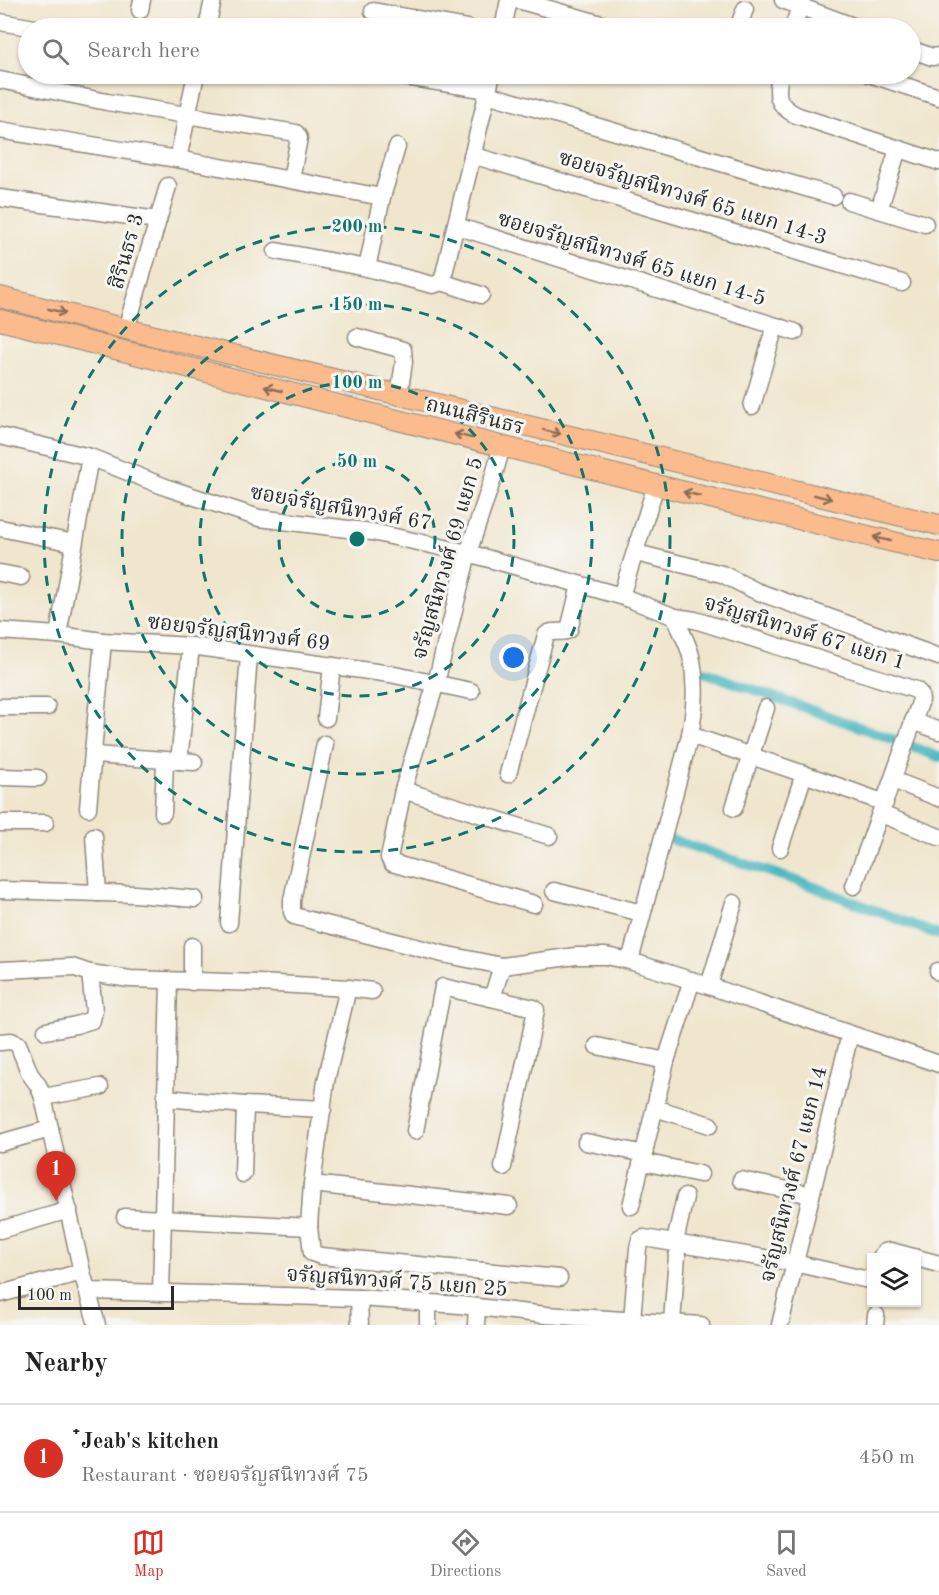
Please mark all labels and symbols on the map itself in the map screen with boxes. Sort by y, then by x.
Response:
street label: ซอยจรัญสนิทวงศ์ 65 แยก 14-3 [556,144,830,249]
street label: ซอยจรัญสนิทวงศ์ 65 แยก 14-5 [495,205,769,310]
street label: สิรินธร 3 [105,211,148,292]
text: 200 m [332,218,382,236]
text: 150 m [332,296,382,314]
one-way arrow [47,306,66,318]
text: 100 m [332,374,382,392]
one-way arrow [264,382,283,394]
street label: ถนนสิรินธร [423,392,526,439]
one-way arrow [542,427,561,439]
one-way arrow [453,430,472,442]
text: 50 m [337,453,377,471]
street label: จรัญสนิทวงศ์ 69 แยก 5 [406,454,487,662]
street label: ซอยจรัญสนิทวงศ์ 67 [248,478,434,535]
one-way arrow [683,487,702,499]
one-way arrow [814,492,833,504]
centre of rings [347,529,367,549]
one-way arrow [873,533,892,545]
street label: จรัญสนิทวงศ์ 67 แยก 1 [701,589,909,674]
street label: ซอยจรัญสนิทวงศ์ 69 [146,608,332,655]
your location [499,643,528,672]
street label: จรัญสนิทวงศ์ 67 แยก 14 [754,1063,831,1284]
pin: 1 [36,1152,76,1201]
street label: จรัญสนิทวงศ์ 75 แยก 25 [286,1260,508,1301]
scale bar [18,1283,174,1310]

